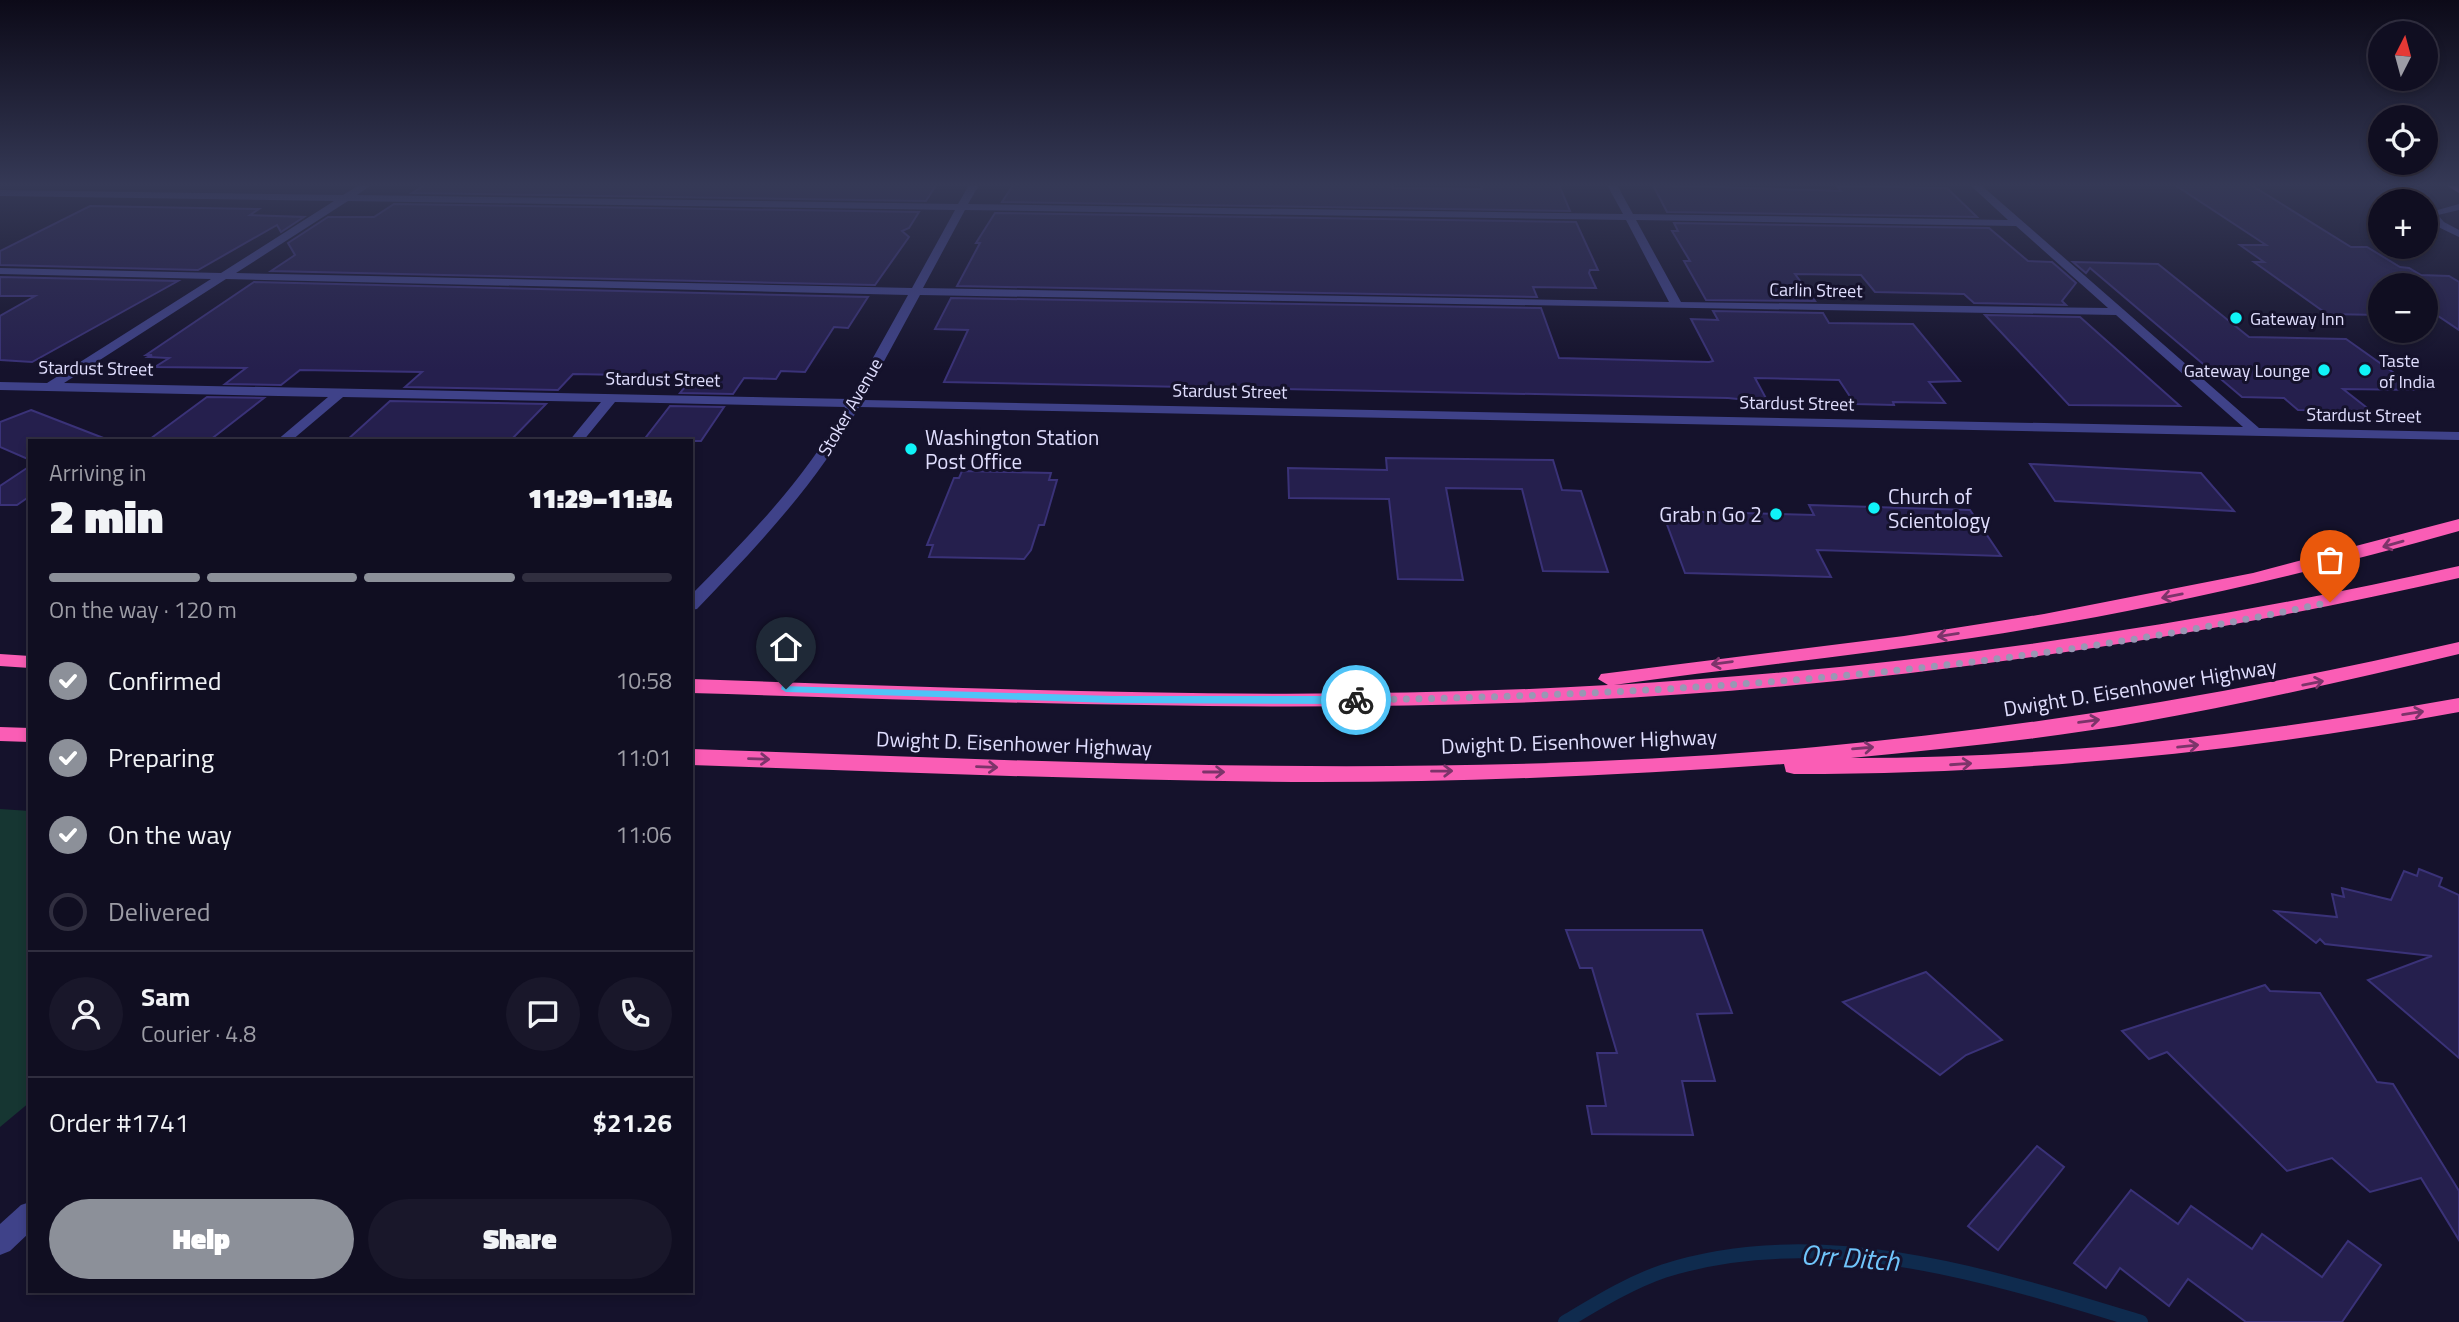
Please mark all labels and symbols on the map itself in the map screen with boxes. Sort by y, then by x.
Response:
north arrow [2368,21,2438,91]
street label: Carlin Street [1769,276,1863,304]
place label: Gateway Inn [2250,305,2344,332]
marker: Gateway Inn [2228,310,2244,326]
place label: Taste of India [2379,347,2435,395]
street label: Stardust Street [38,353,154,383]
street label: Stoker Avenue [811,353,889,461]
place label: Gateway Lounge [2184,357,2310,384]
marker: Gateway Lounge [2316,362,2332,378]
marker: Taste of India [2357,362,2373,378]
street label: Stardust Street [605,364,721,394]
street label: Stardust Street [1172,376,1288,406]
street label: Stardust Street [1739,388,1855,418]
street label: Stardust Street [2306,400,2422,430]
place label: Washington Station Post Office [925,421,1099,477]
marker: Washington Station Post Office [903,441,919,457]
place label: Church of Scientology [1888,480,1990,536]
place label: Grab n Go 2 [1659,498,1762,530]
marker: Church of Scientology [1866,500,1882,516]
marker: Grab n Go 2 [1768,506,1784,522]
pin [2300,530,2360,602]
one-way arrow [2383,538,2405,551]
one-way arrow [2161,590,2184,603]
pin [756,617,816,689]
one-way arrow [1937,629,1960,642]
street label: Dwight D. Eisenhower Highway [2001,650,2279,724]
one-way arrow [1711,657,1734,670]
courier [1321,665,1391,735]
one-way arrow [2301,675,2324,689]
one-way arrow [2401,706,2424,719]
one-way arrow [2077,715,2100,728]
street label: Dwight D. Eisenhower Highway [1440,720,1718,762]
street label: Dwight D. Eisenhower Highway [875,722,1153,764]
one-way arrow [2176,739,2199,752]
one-way arrow [1851,741,1874,754]
one-way arrow [748,753,771,766]
one-way arrow [1950,757,1973,770]
one-way arrow [975,760,998,773]
one-way arrow [1430,764,1453,778]
one-way arrow [1203,766,1226,779]
water label: Orr Ditch [1799,1232,1902,1282]

